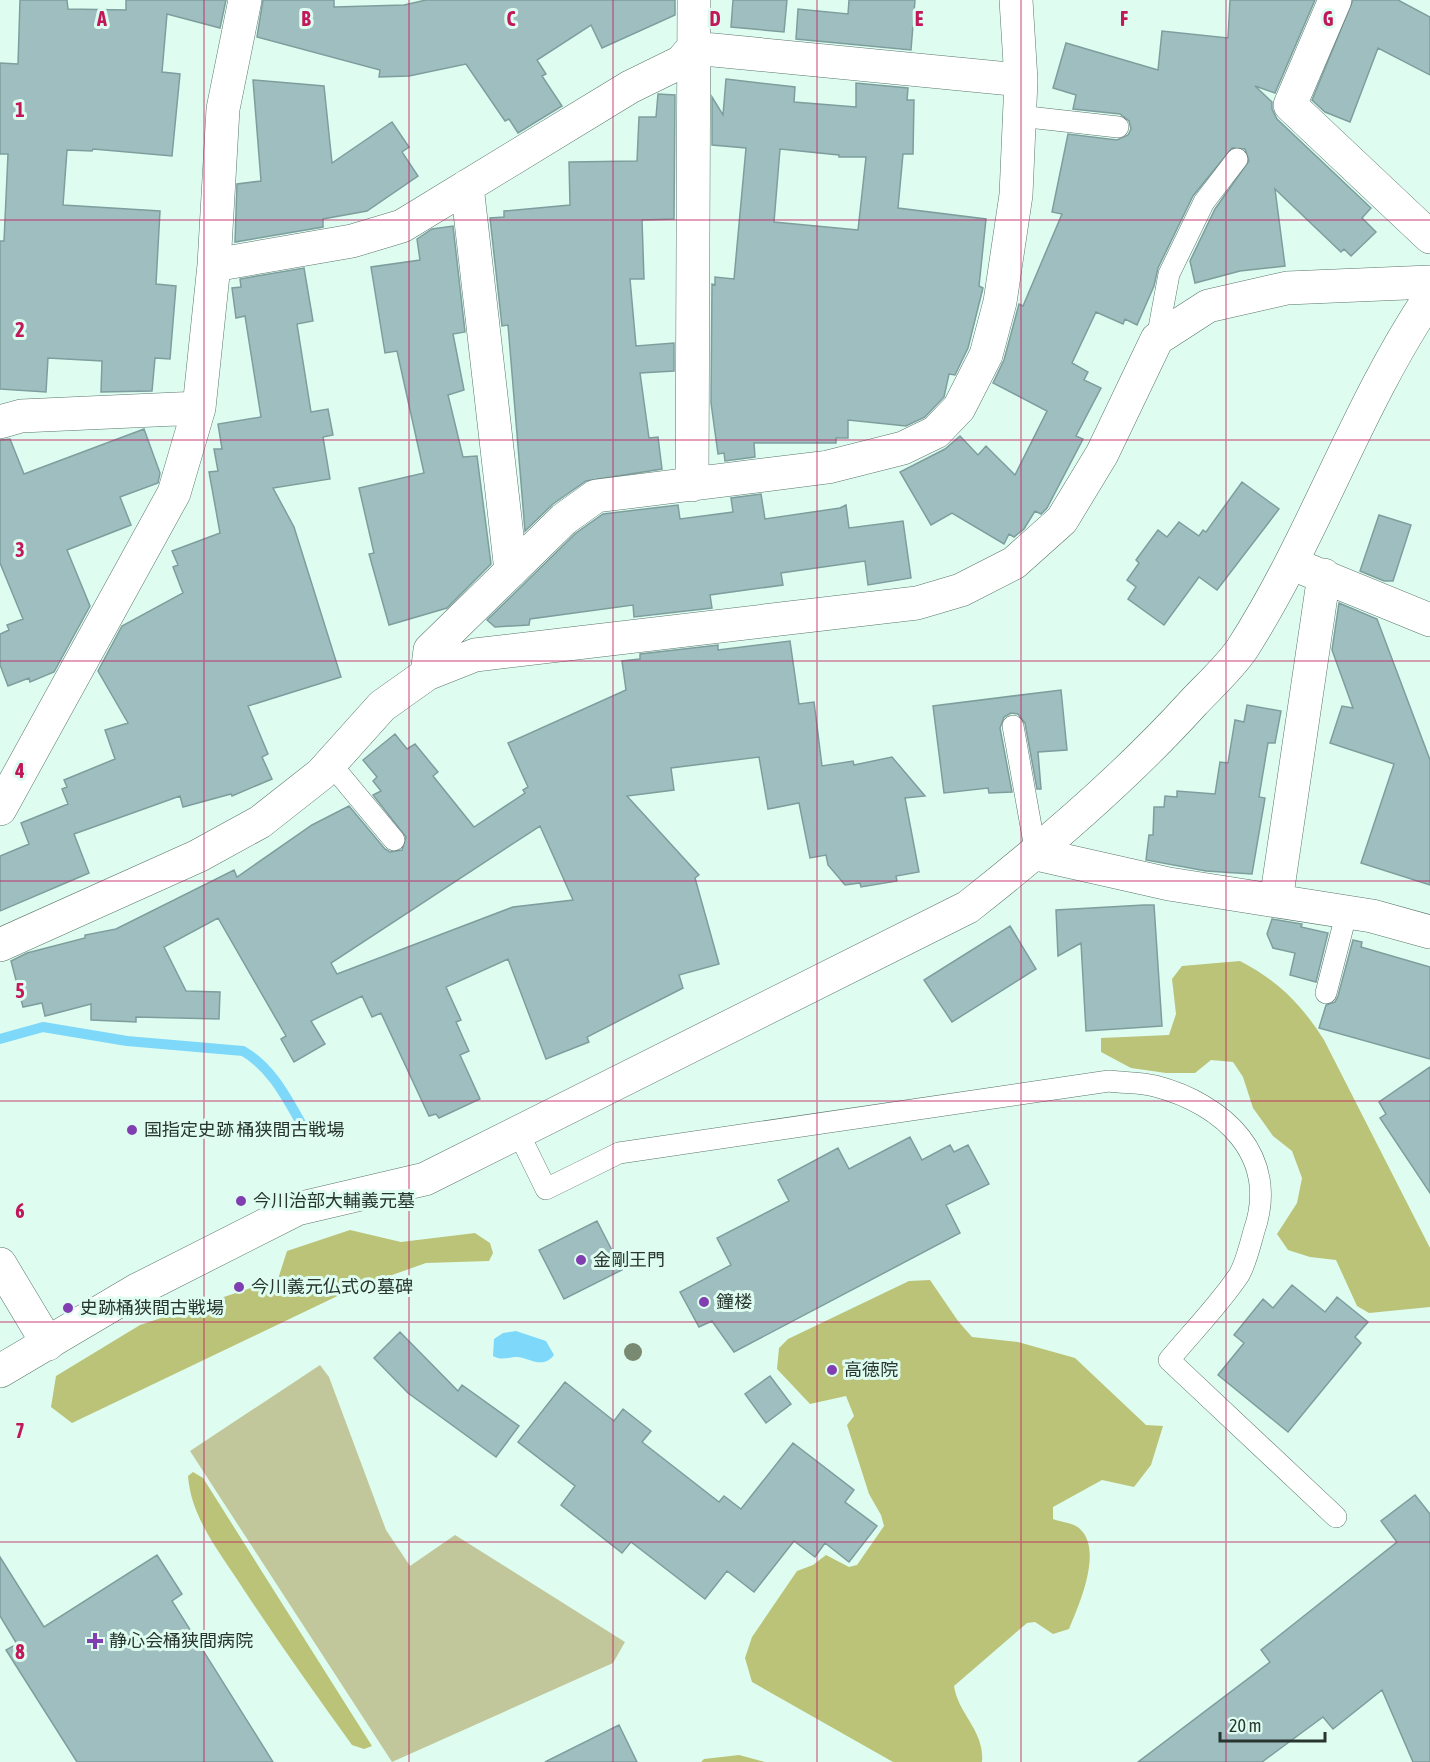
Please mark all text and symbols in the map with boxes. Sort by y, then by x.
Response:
text: A [96,7,107,30]
text: B [301,7,311,30]
text: C [507,7,516,30]
text: D [709,7,721,30]
text: E [915,7,924,30]
text: F [1120,7,1128,30]
text: G [1323,7,1334,30]
text: 1 [15,98,25,121]
text: 2 [15,318,25,341]
text: 3 [15,538,25,561]
text: 4 [14,759,25,782]
text: 5 [15,979,25,1002]
place label: 国指定史跡 桶狭間古戦場 [144,1119,344,1140]
marker: 国指定史跡 桶狭間古戦場 [125,1123,139,1137]
place label: 今川治部大輔義元墓 [253,1190,415,1211]
marker: 今川治部大輔義元墓 [234,1194,248,1208]
text: 6 [15,1199,25,1222]
place label: 金剛王門 [593,1249,665,1270]
marker: 金剛王門 [574,1253,588,1267]
place label: 今川義元仏式の墓碑 [251,1276,413,1297]
marker: 今川義元仏式の墓碑 [232,1280,246,1294]
place label: 鐘楼 [716,1291,752,1312]
marker: 鐘楼 [697,1295,711,1309]
place label: 史跡桶狭間古戦場 [80,1297,224,1318]
marker: 史跡桶狭間古戦場 [61,1301,75,1315]
place label: 高徳院 [844,1359,898,1380]
marker: 高徳院 [825,1363,839,1377]
text: 7 [15,1419,25,1442]
place label: 静心会桶狭間病院 [109,1630,253,1651]
marker: 静心会桶狭間病院 [86,1632,104,1650]
text: 8 [15,1640,25,1663]
scale bar [1220,1705,1325,1743]
text: 20 m [1229,1715,1261,1736]

